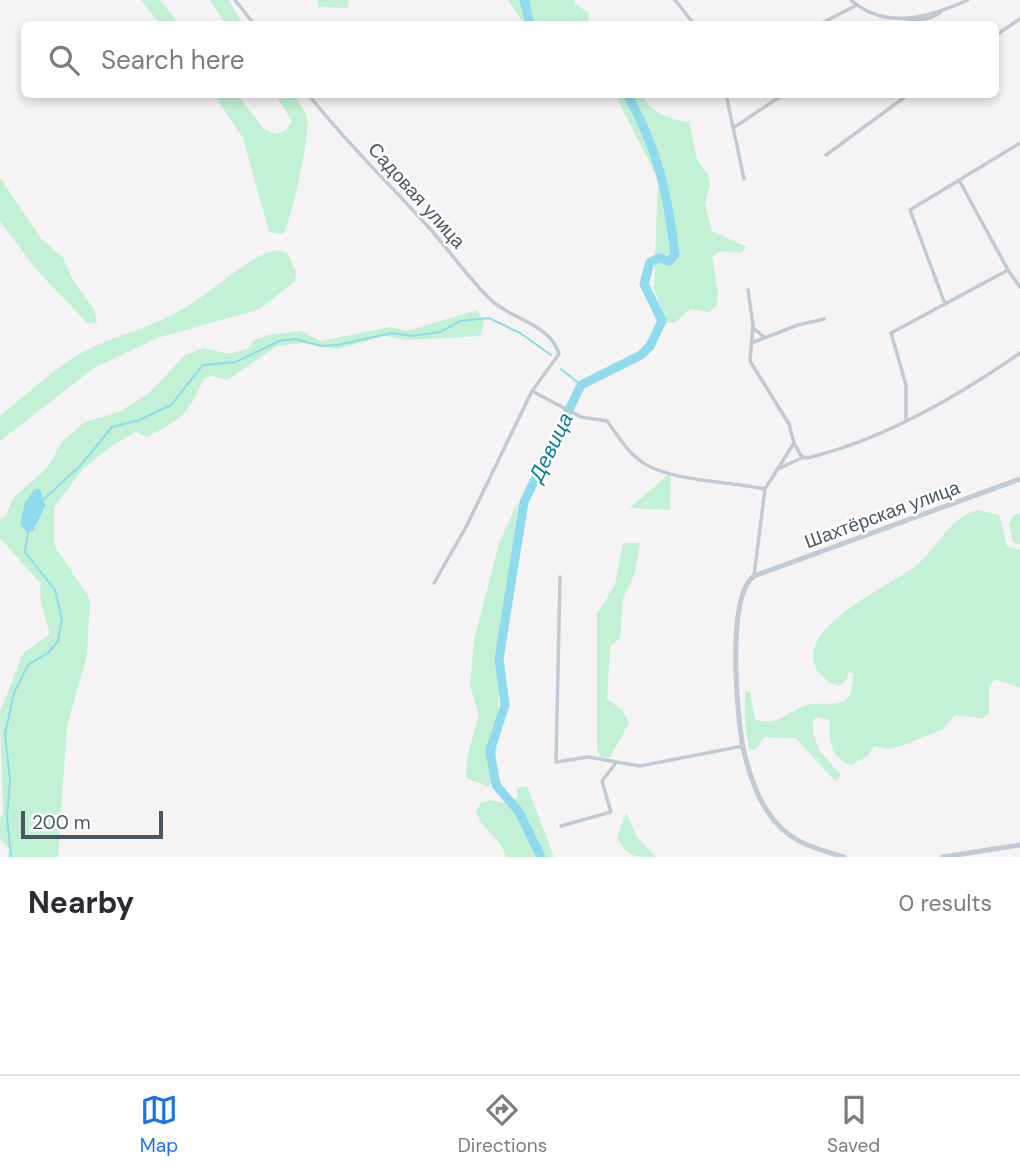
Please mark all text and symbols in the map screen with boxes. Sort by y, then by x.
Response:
search box [21,21,999,98]
icon: search [45,41,83,79]
text: Search here [101,43,244,77]
street label: Садовая улица [362,137,471,254]
water label: Девица [522,408,580,488]
street label: Шахтёрская улица [801,475,964,554]
scale bar [21,808,163,840]
text: 200 m [32,810,91,835]
text: Nearby [28,883,134,922]
text: 0 results [899,888,992,918]
tab: Map [140,1091,178,1158]
tab: Directions [458,1091,547,1158]
tab: Saved [827,1091,880,1158]

